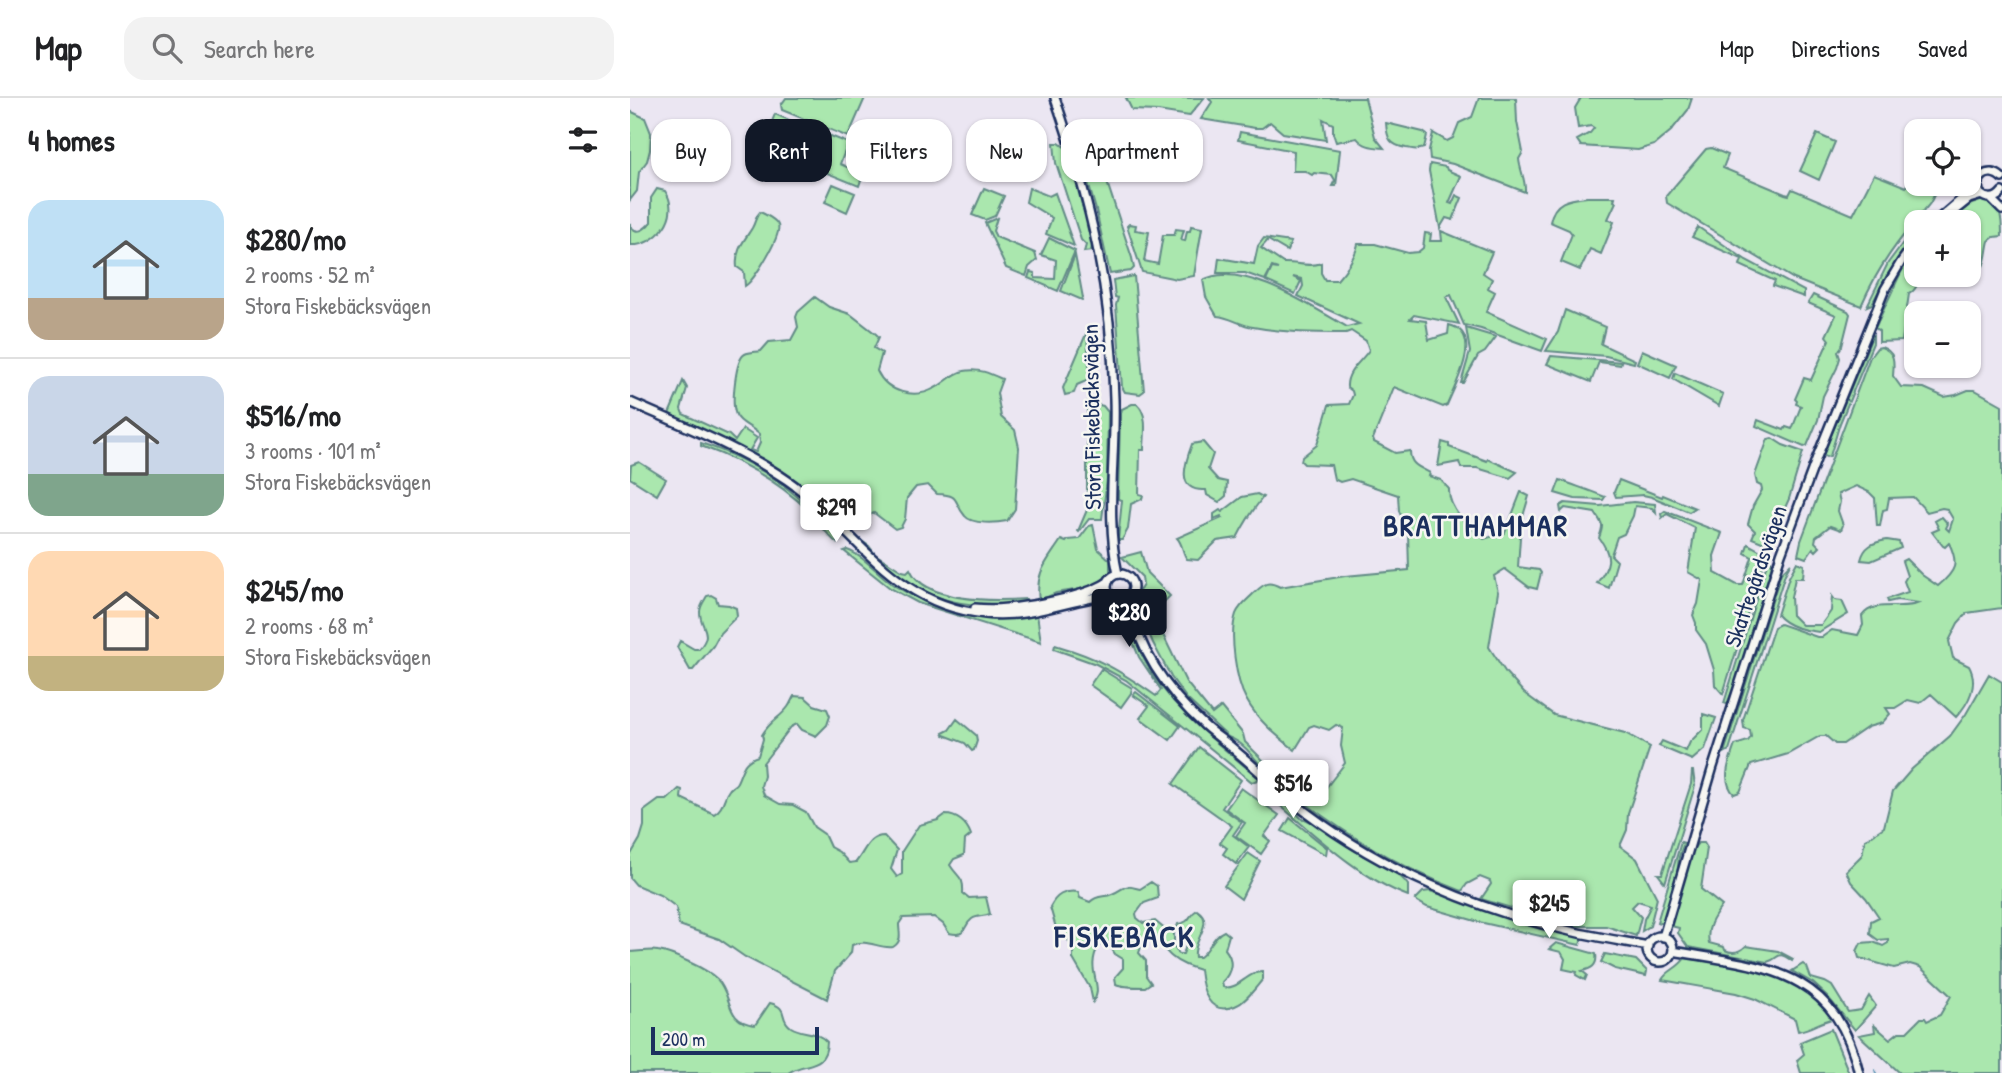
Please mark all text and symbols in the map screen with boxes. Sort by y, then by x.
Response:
search box [124,17,614,80]
text: Map [35,26,82,70]
icon: search [148,29,186,67]
text: Search here [204,31,315,66]
text: Map [1720,32,1754,64]
text: Directions [1792,32,1880,64]
text: Saved [1918,32,1967,64]
chip: Buy [651,119,731,182]
chip: Rent [745,119,832,182]
chip: Filters [846,119,952,182]
chip: New [966,119,1047,182]
chip: Apartment [1061,119,1203,182]
map controls [1904,119,1981,378]
button: locate [1904,119,1981,196]
text: 4 homes [28,120,115,160]
icon: filters [564,121,602,159]
button: + [1904,210,1981,287]
text: $280/mo [245,219,346,259]
icon: home [84,228,168,312]
text: 2 rooms · 52 m² [245,259,375,290]
text: Stora Fiskebäcksvägen [245,290,431,321]
button: − [1904,301,1981,378]
street label: Stora Fiskebäcksvägen [1074,324,1108,510]
text: $516/mo [245,395,341,435]
icon: home [84,404,168,488]
text: 3 rooms · 101 m² [245,435,381,466]
text: Stora Fiskebäcksvägen [245,466,431,497]
pin: $299 [795,484,877,544]
text: $299 [816,491,856,522]
street label: Skattegårdsvägen [1716,501,1794,651]
district label: BRATTHAMMAR [1383,505,1569,545]
text: $245/mo [245,570,343,610]
icon: home [84,579,168,663]
pin: $280 [1088,589,1170,649]
text: $280 [1108,596,1150,627]
text: 2 rooms · 68 m² [245,610,373,641]
text: Stora Fiskebäcksvägen [245,641,431,672]
pin: $516 [1252,760,1334,820]
text: $516 [1274,767,1312,798]
pin: $245 [1508,880,1590,940]
text: $245 [1529,887,1569,918]
district label: FISKEBÄCK [1054,916,1196,956]
scale bar [651,1024,819,1056]
text: 200 m [662,1026,705,1052]

